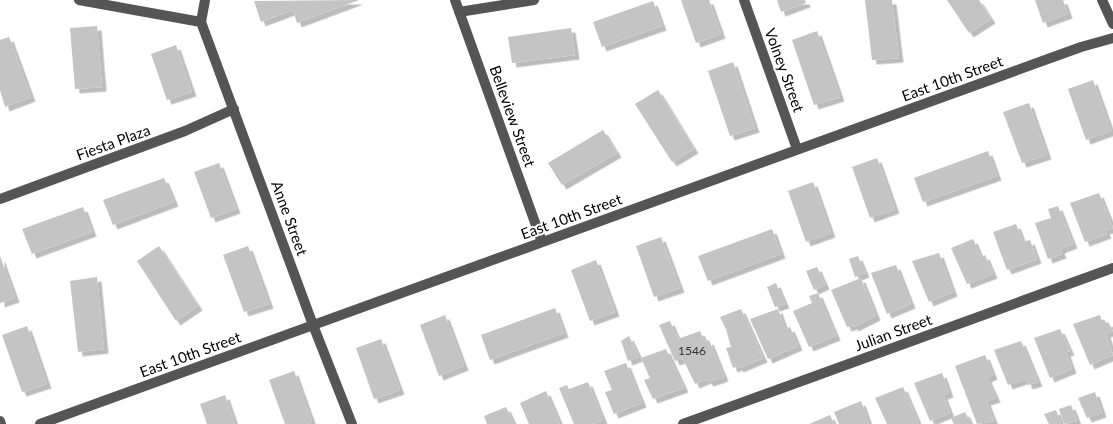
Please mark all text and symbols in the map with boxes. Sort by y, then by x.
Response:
street label: Volney Street [762,26,809,115]
street label: East 10th Street [899,51,1006,105]
street label: Belleview Street [486,63,540,170]
street label: Fiesta Plaza [74,120,152,164]
street label: Anne Street [268,178,312,258]
street label: East 10th Street [518,189,625,243]
street label: Julian Street [852,310,935,354]
street label: East 10th Street [137,327,244,381]
house number: 1546 [678,343,706,358]

